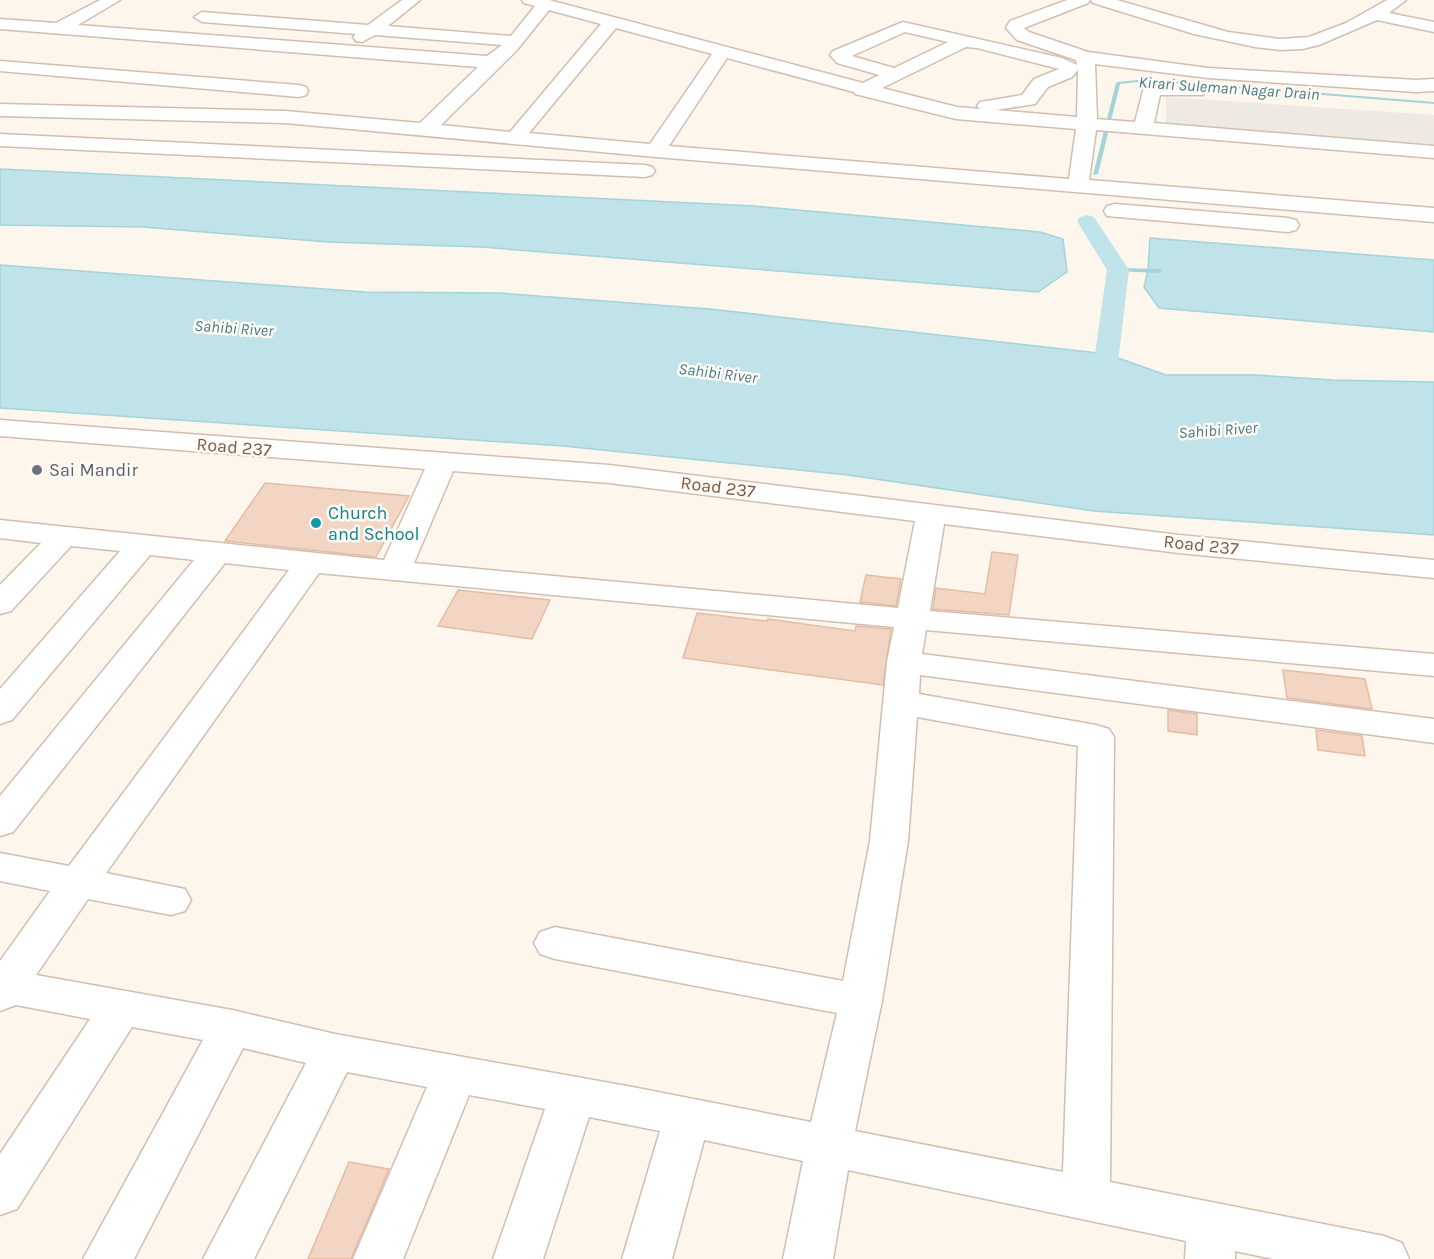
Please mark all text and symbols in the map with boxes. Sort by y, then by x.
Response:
water label: Kirari Suleman Nagar Drain [1138,72,1320,104]
water label: Sahibi River [194,316,275,340]
water label: Sahibi River [678,359,759,387]
water label: Sahibi River [1178,418,1259,442]
street label: Road 237 [196,433,273,461]
place label: Sai Mandir [49,459,138,481]
marker: Sai Mandir [30,463,44,477]
street label: Road 237 [679,471,757,503]
place label: Church and School [328,502,419,545]
marker: Church and School [309,516,323,530]
street label: Road 237 [1162,530,1240,560]

